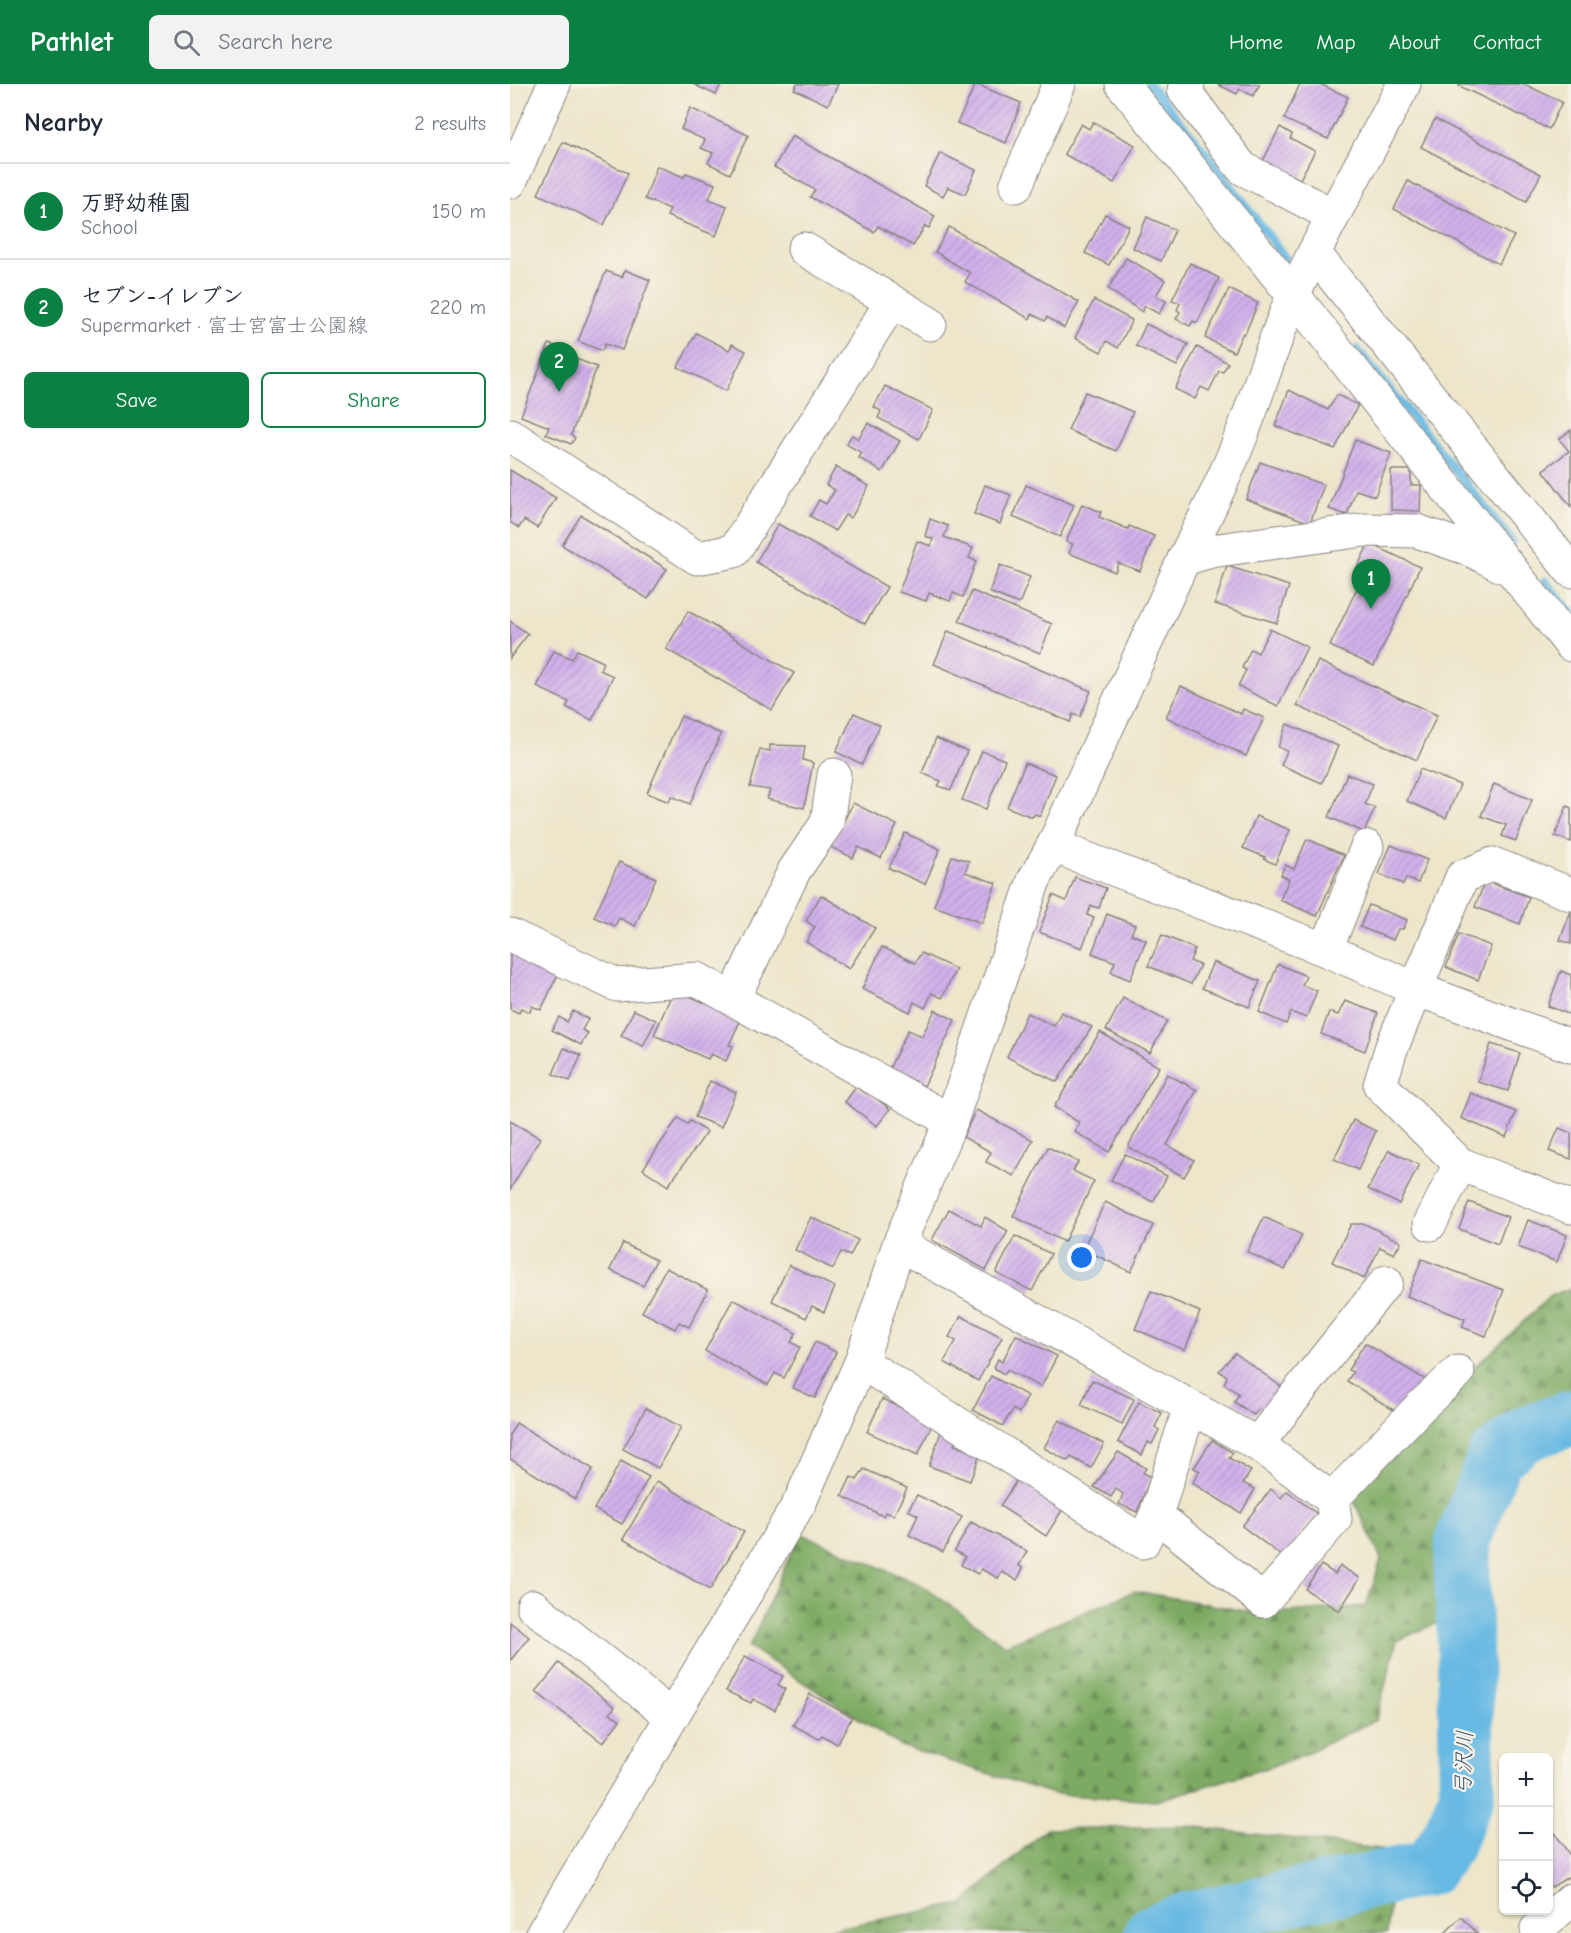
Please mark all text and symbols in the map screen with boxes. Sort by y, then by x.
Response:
search box [149,15,569,69]
text: Pathlet [30,26,113,58]
icon: search [170,26,203,59]
text: Search here [218,29,333,55]
text: Home [1229,30,1283,54]
text: Map [1316,30,1356,54]
text: About [1389,30,1440,54]
text: Contact [1473,30,1541,54]
text: Nearby [24,108,103,138]
text: 2 results [414,112,486,135]
text: 万野幼稚園 [81,190,191,216]
text: 1 [40,200,47,223]
text: 150 m [432,200,486,223]
text: School [81,216,138,239]
text: セブン-イレブン [81,283,244,309]
text: 2 [39,296,48,319]
text: 220 m [430,296,486,319]
text: Supermarket · 富士宮富士公園線 [81,314,368,337]
pin: 2 [539,342,578,392]
button: Save [24,372,249,428]
button: Share [261,372,486,428]
pin: 1 [1352,560,1390,609]
your location [1067,1243,1096,1272]
water label: 弓沢川 [1450,1730,1478,1796]
map controls [1499,1753,1553,1915]
button: + [1499,1753,1553,1807]
button: − [1499,1807,1553,1861]
button: locate [1499,1861,1553,1915]

